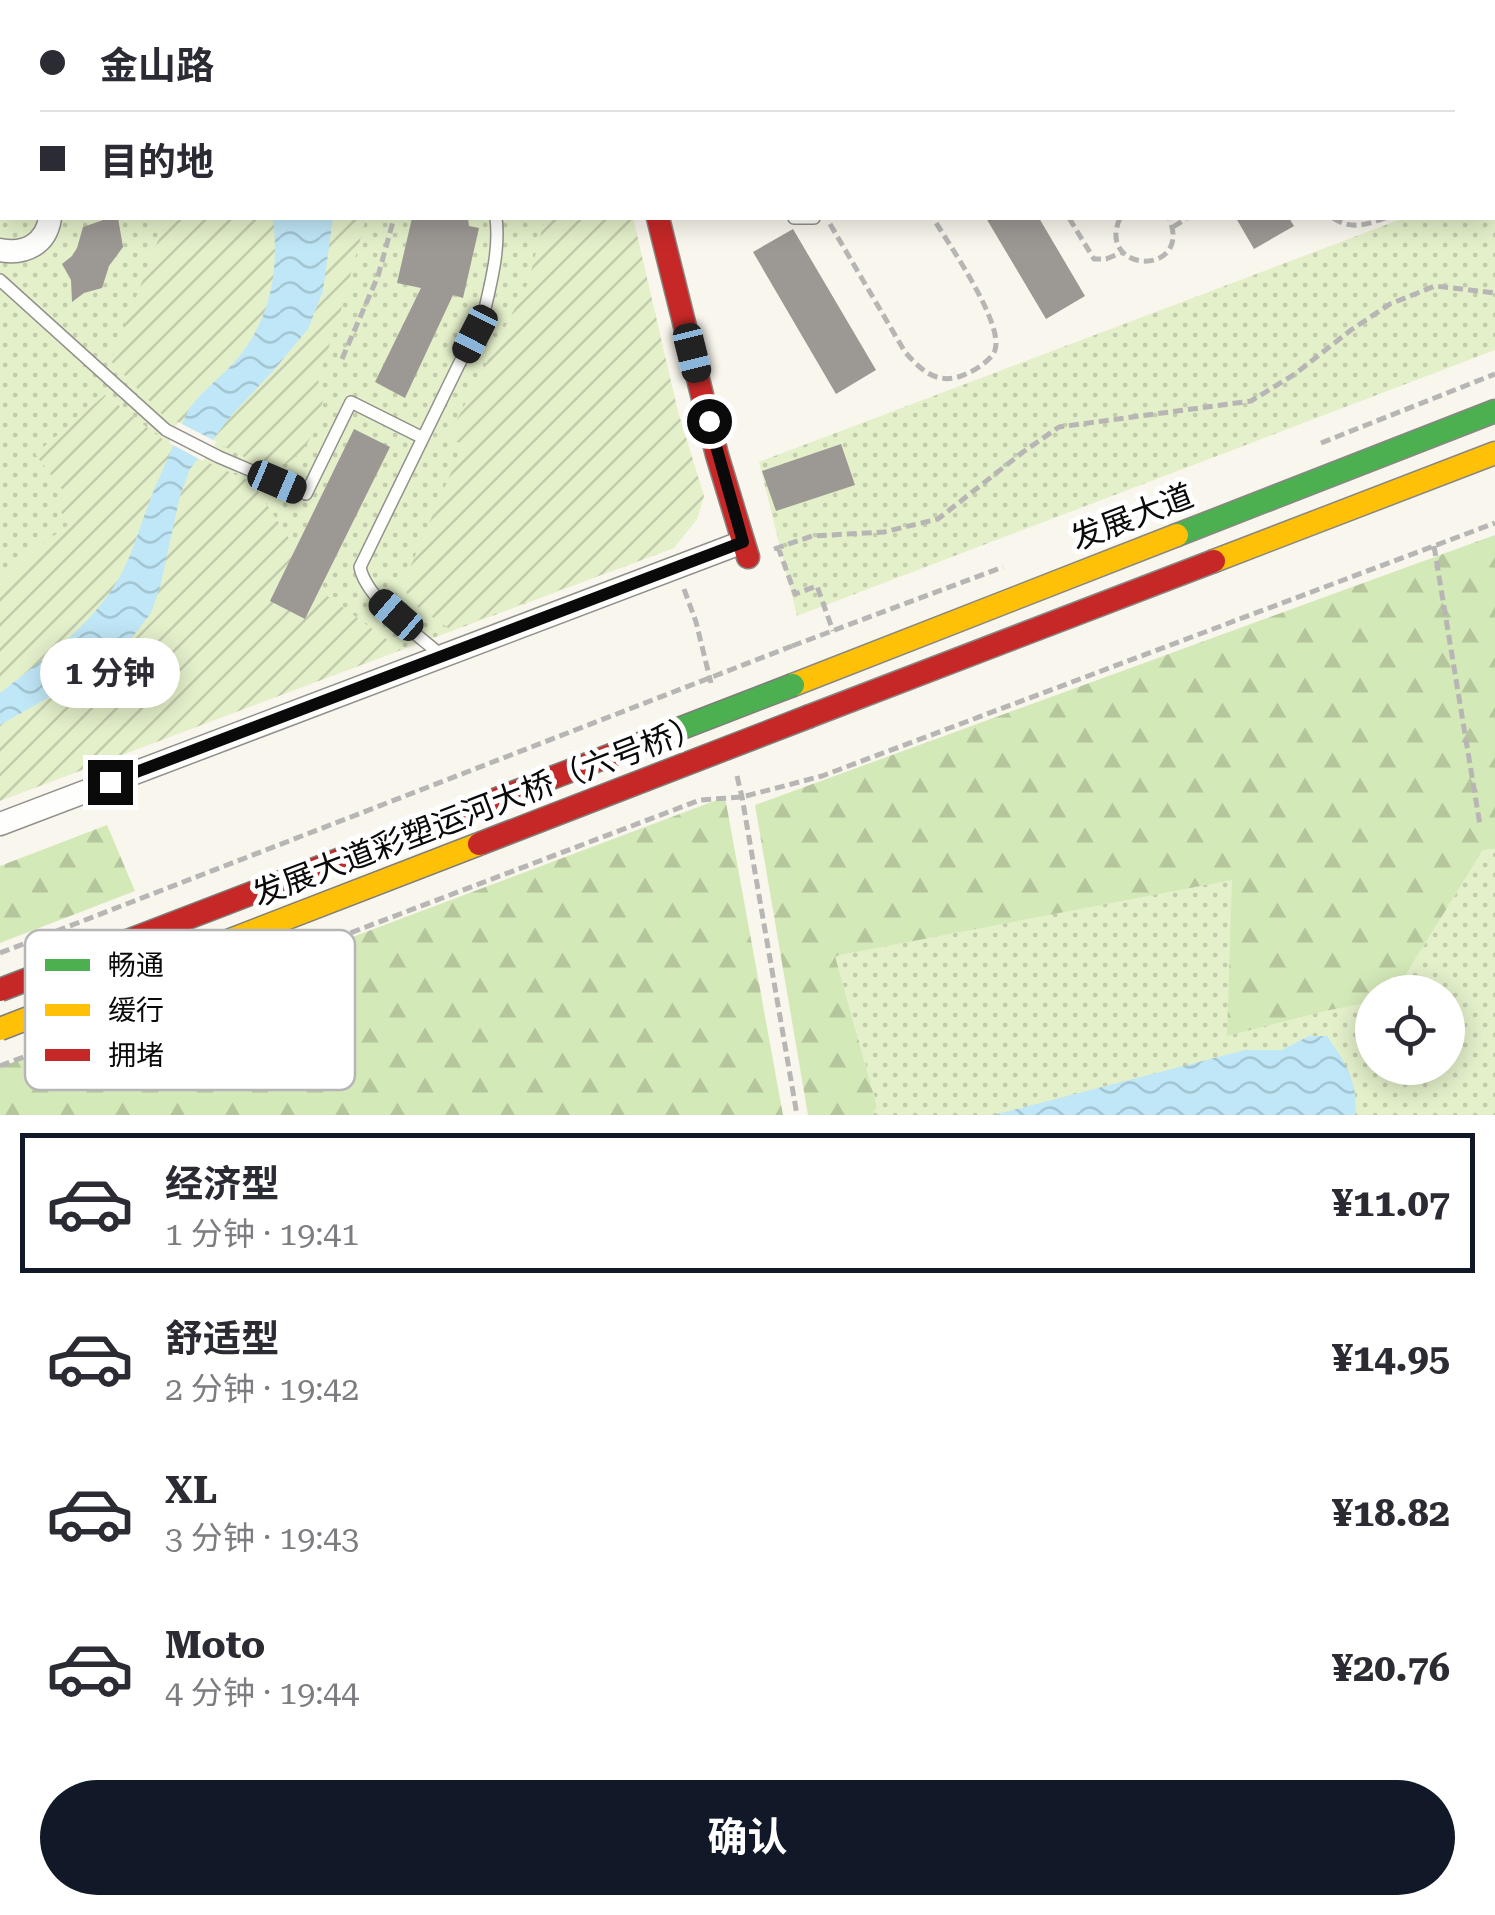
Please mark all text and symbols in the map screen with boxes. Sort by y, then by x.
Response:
text: 金山路 [100,44,214,88]
text: 目的地 [100,140,214,184]
car [448,300,502,368]
car [670,320,714,386]
route start [687,399,732,444]
car [244,456,310,508]
street label: 发展大道 [1065,476,1199,558]
car [364,584,428,646]
callout: 1 分钟 [40,637,180,707]
text: 1 分钟 [65,654,155,692]
street label: 发展大道彩塑运河大桥（六号桥） [247,706,709,914]
route end [88,760,133,805]
legend [25,930,355,1090]
text: 畅通 [108,949,164,982]
map controls [1355,975,1465,1085]
button: locate [1355,975,1465,1085]
text: 缓行 [108,994,164,1027]
text: 拥堵 [108,1039,164,1072]
icon: car [45,1158,135,1248]
text: 经济型 [165,1162,279,1206]
text: ¥11.07 [1332,1181,1450,1225]
text: 1 分钟 · 19:41 [165,1215,359,1253]
icon: car [45,1313,135,1403]
text: 舒适型 [165,1317,279,1361]
text: ¥14.95 [1332,1336,1450,1380]
text: 2 分钟 · 19:42 [165,1370,359,1408]
icon: car [45,1468,135,1558]
text: XL [165,1468,217,1512]
text: ¥18.82 [1332,1491,1450,1535]
text: 3 分钟 · 19:43 [165,1519,359,1557]
icon: car [45,1623,135,1713]
text: Moto [165,1623,265,1667]
text: ¥20.76 [1332,1646,1450,1690]
text: 4 分钟 · 19:44 [165,1674,359,1712]
button: 确认 [40,1780,1455,1895]

